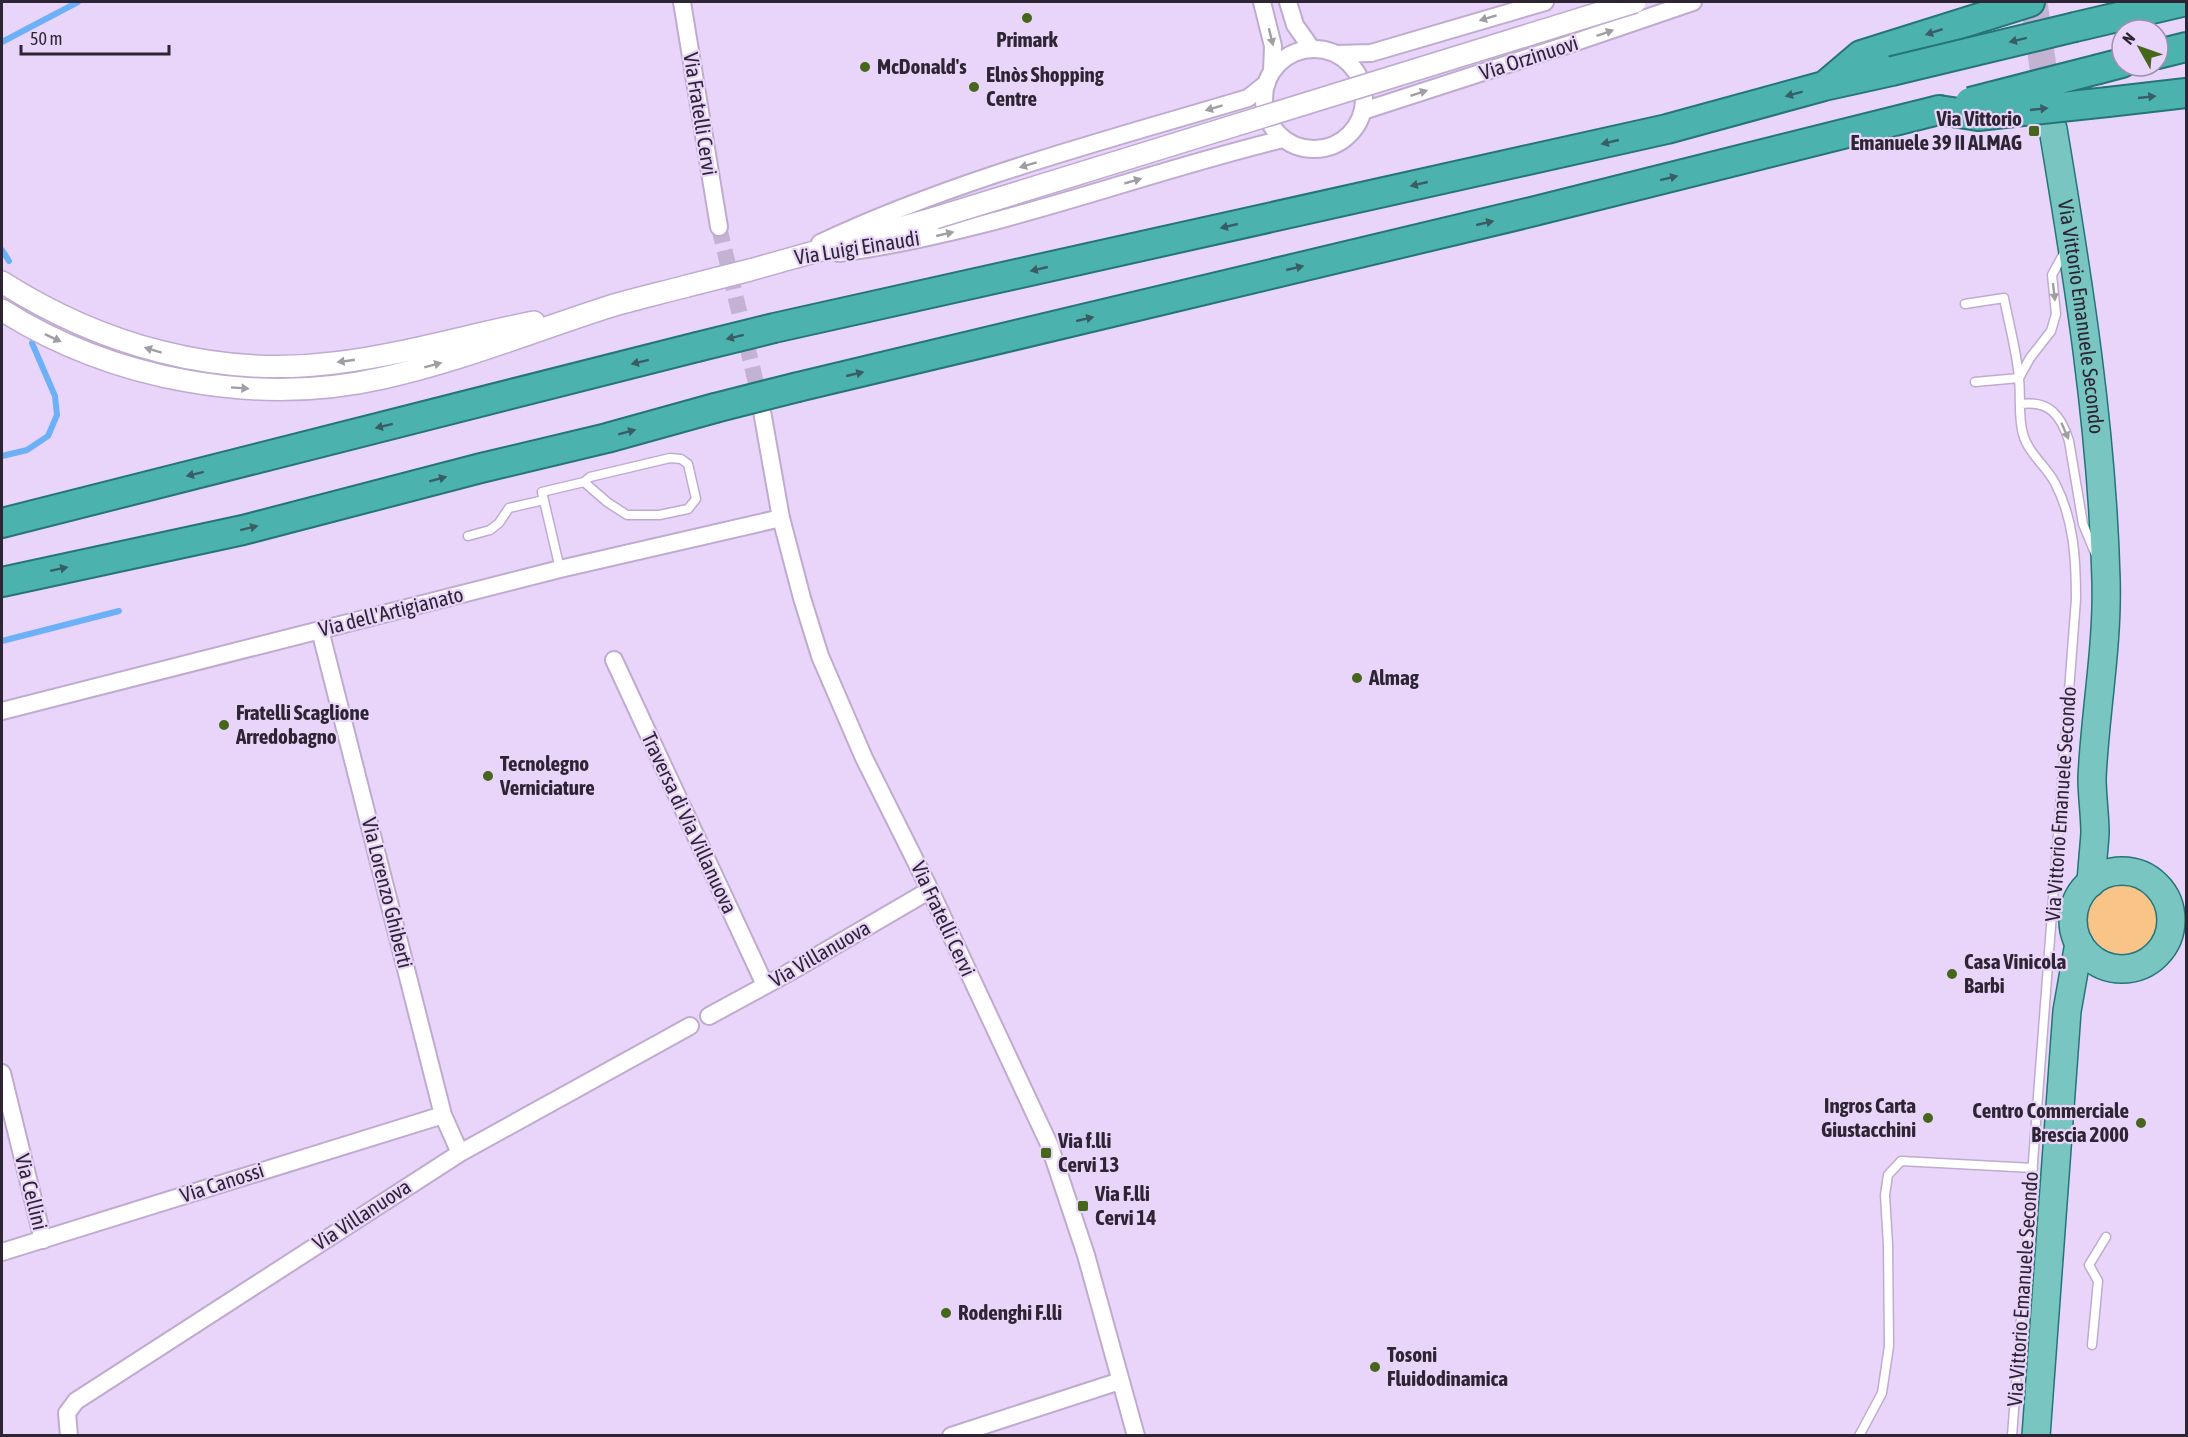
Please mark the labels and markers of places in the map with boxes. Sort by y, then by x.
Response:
marker: Primark [1020,11,1034,25]
place label: Primark [996,27,1059,51]
place label: McDonald's [877,54,967,78]
marker: McDonald's [858,60,872,74]
place label: Elnòs Shopping Centre [986,62,1105,110]
marker: Elnòs Shopping Centre [967,80,981,94]
place label: Via Vittorio Emanuele 39 II ALMAG [1850,106,2022,154]
marker: Via Vittorio Emanuele 39 II ALMAG [2027,124,2041,138]
place label: Almag [1368,665,1420,689]
marker: Almag [1350,671,1364,685]
place label: Fratelli Scaglione Arredobagno [235,700,369,748]
marker: Fratelli Scaglione Arredobagno [217,718,231,732]
place label: Tecnolegno Verniciature [499,751,595,799]
marker: Tecnolegno Verniciature [481,769,495,783]
place label: Casa Vinicola Barbi [1964,949,2067,997]
marker: Casa Vinicola Barbi [1945,967,1959,981]
place label: Ingros Carta Giustacchini [1821,1093,1916,1141]
place label: Centro Commerciale Brescia 2000 [1972,1098,2129,1146]
marker: Ingros Carta Giustacchini [1921,1111,1935,1125]
marker: Centro Commerciale Brescia 2000 [2134,1116,2148,1130]
place label: Via f.lli Cervi 13 [1057,1128,1119,1176]
marker: Via f.lli Cervi 13 [1039,1146,1053,1160]
place label: Via F.lli Cervi 14 [1094,1181,1156,1229]
marker: Via F.lli Cervi 14 [1076,1199,1090,1213]
place label: Rodenghi F.lli [958,1300,1062,1324]
marker: Rodenghi F.lli [939,1306,953,1320]
place label: Tosoni Fluidodinamica [1387,1342,1508,1390]
marker: Tosoni Fluidodinamica [1368,1360,1382,1374]

